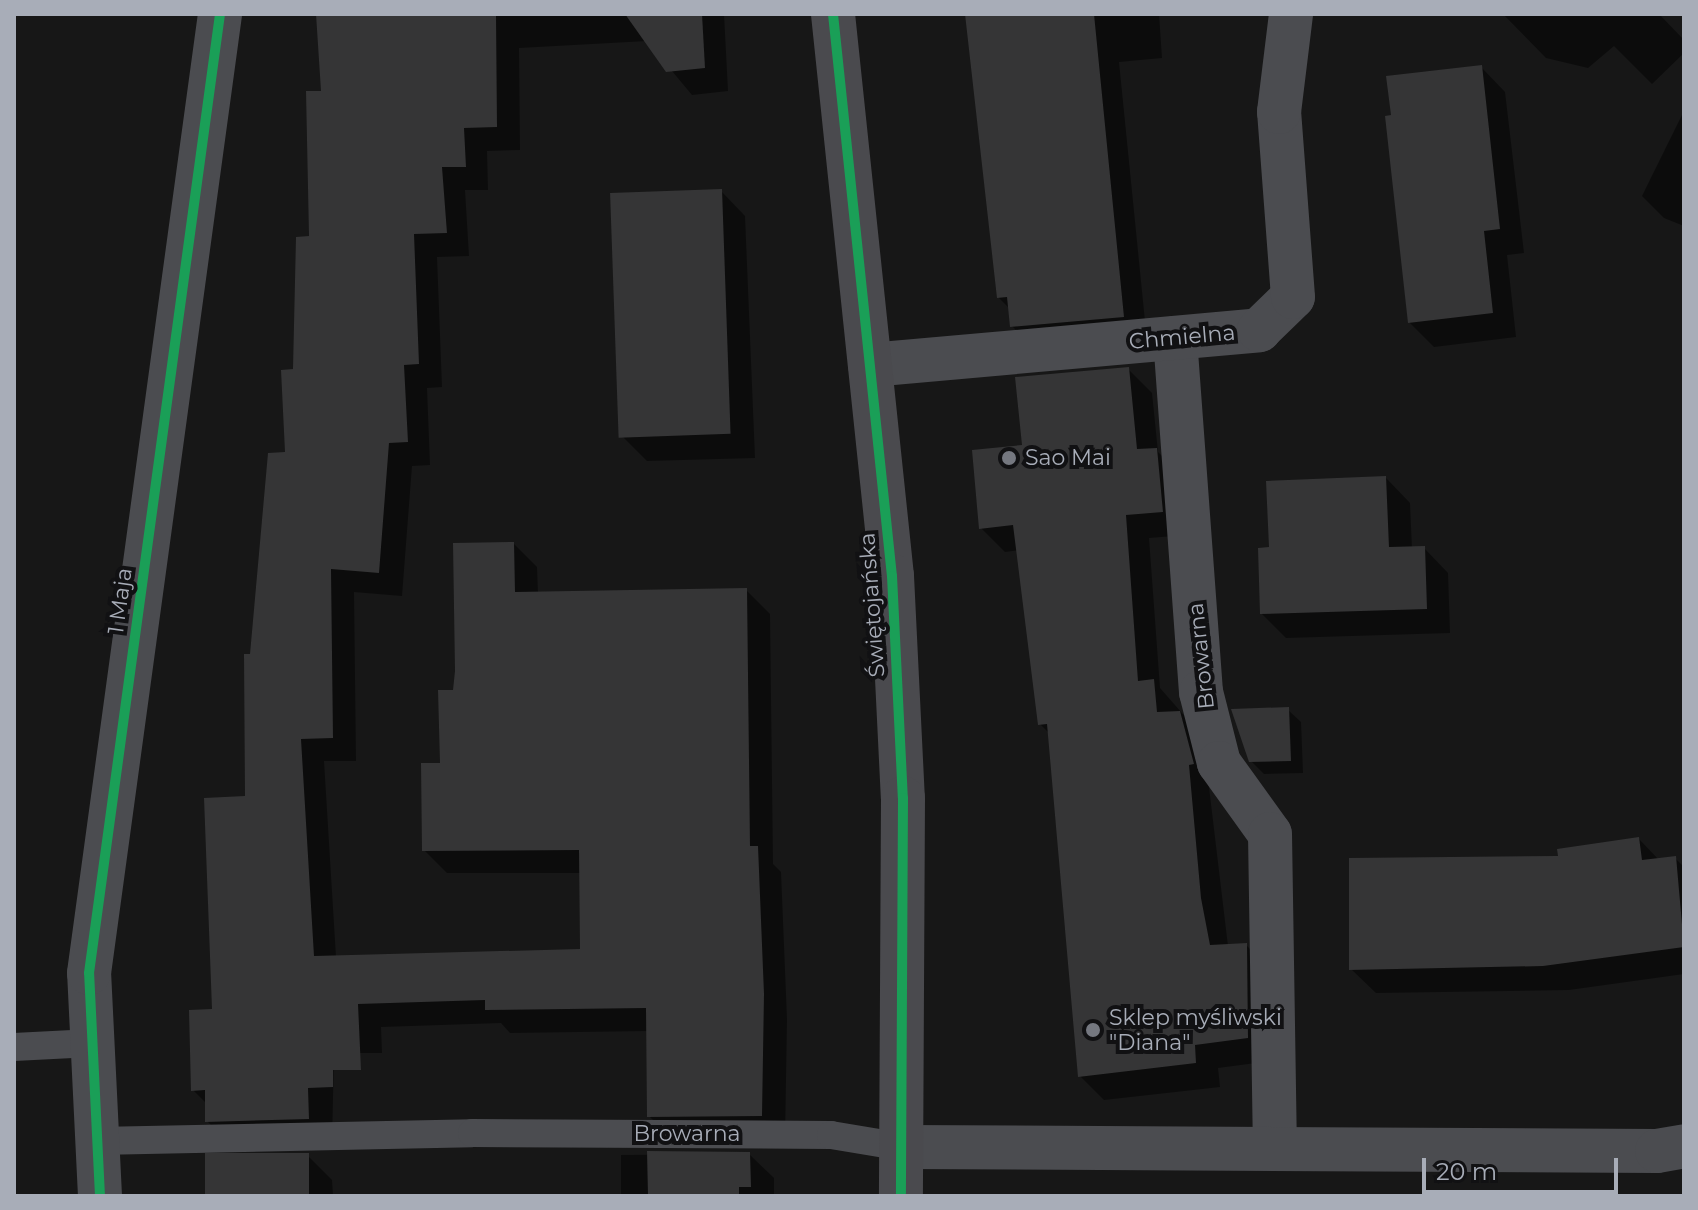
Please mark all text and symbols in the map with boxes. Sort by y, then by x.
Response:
street label: Chmielna [1128,319,1236,355]
place label: Sao Mai [1025,445,1111,471]
marker: Sao Mai [1000,449,1018,467]
street label: Świętojańska [854,532,890,678]
street label: 1 Maja [102,566,138,636]
street label: Browarna [1182,601,1220,711]
place label: Sklep myśliwski "Diana" [1109,1004,1282,1056]
marker: Sklep myśliwski "Diana" [1084,1021,1102,1039]
street label: Browarna [634,1121,740,1147]
scale bar [1426,1142,1622,1192]
text: 20 m [1436,1157,1497,1186]

